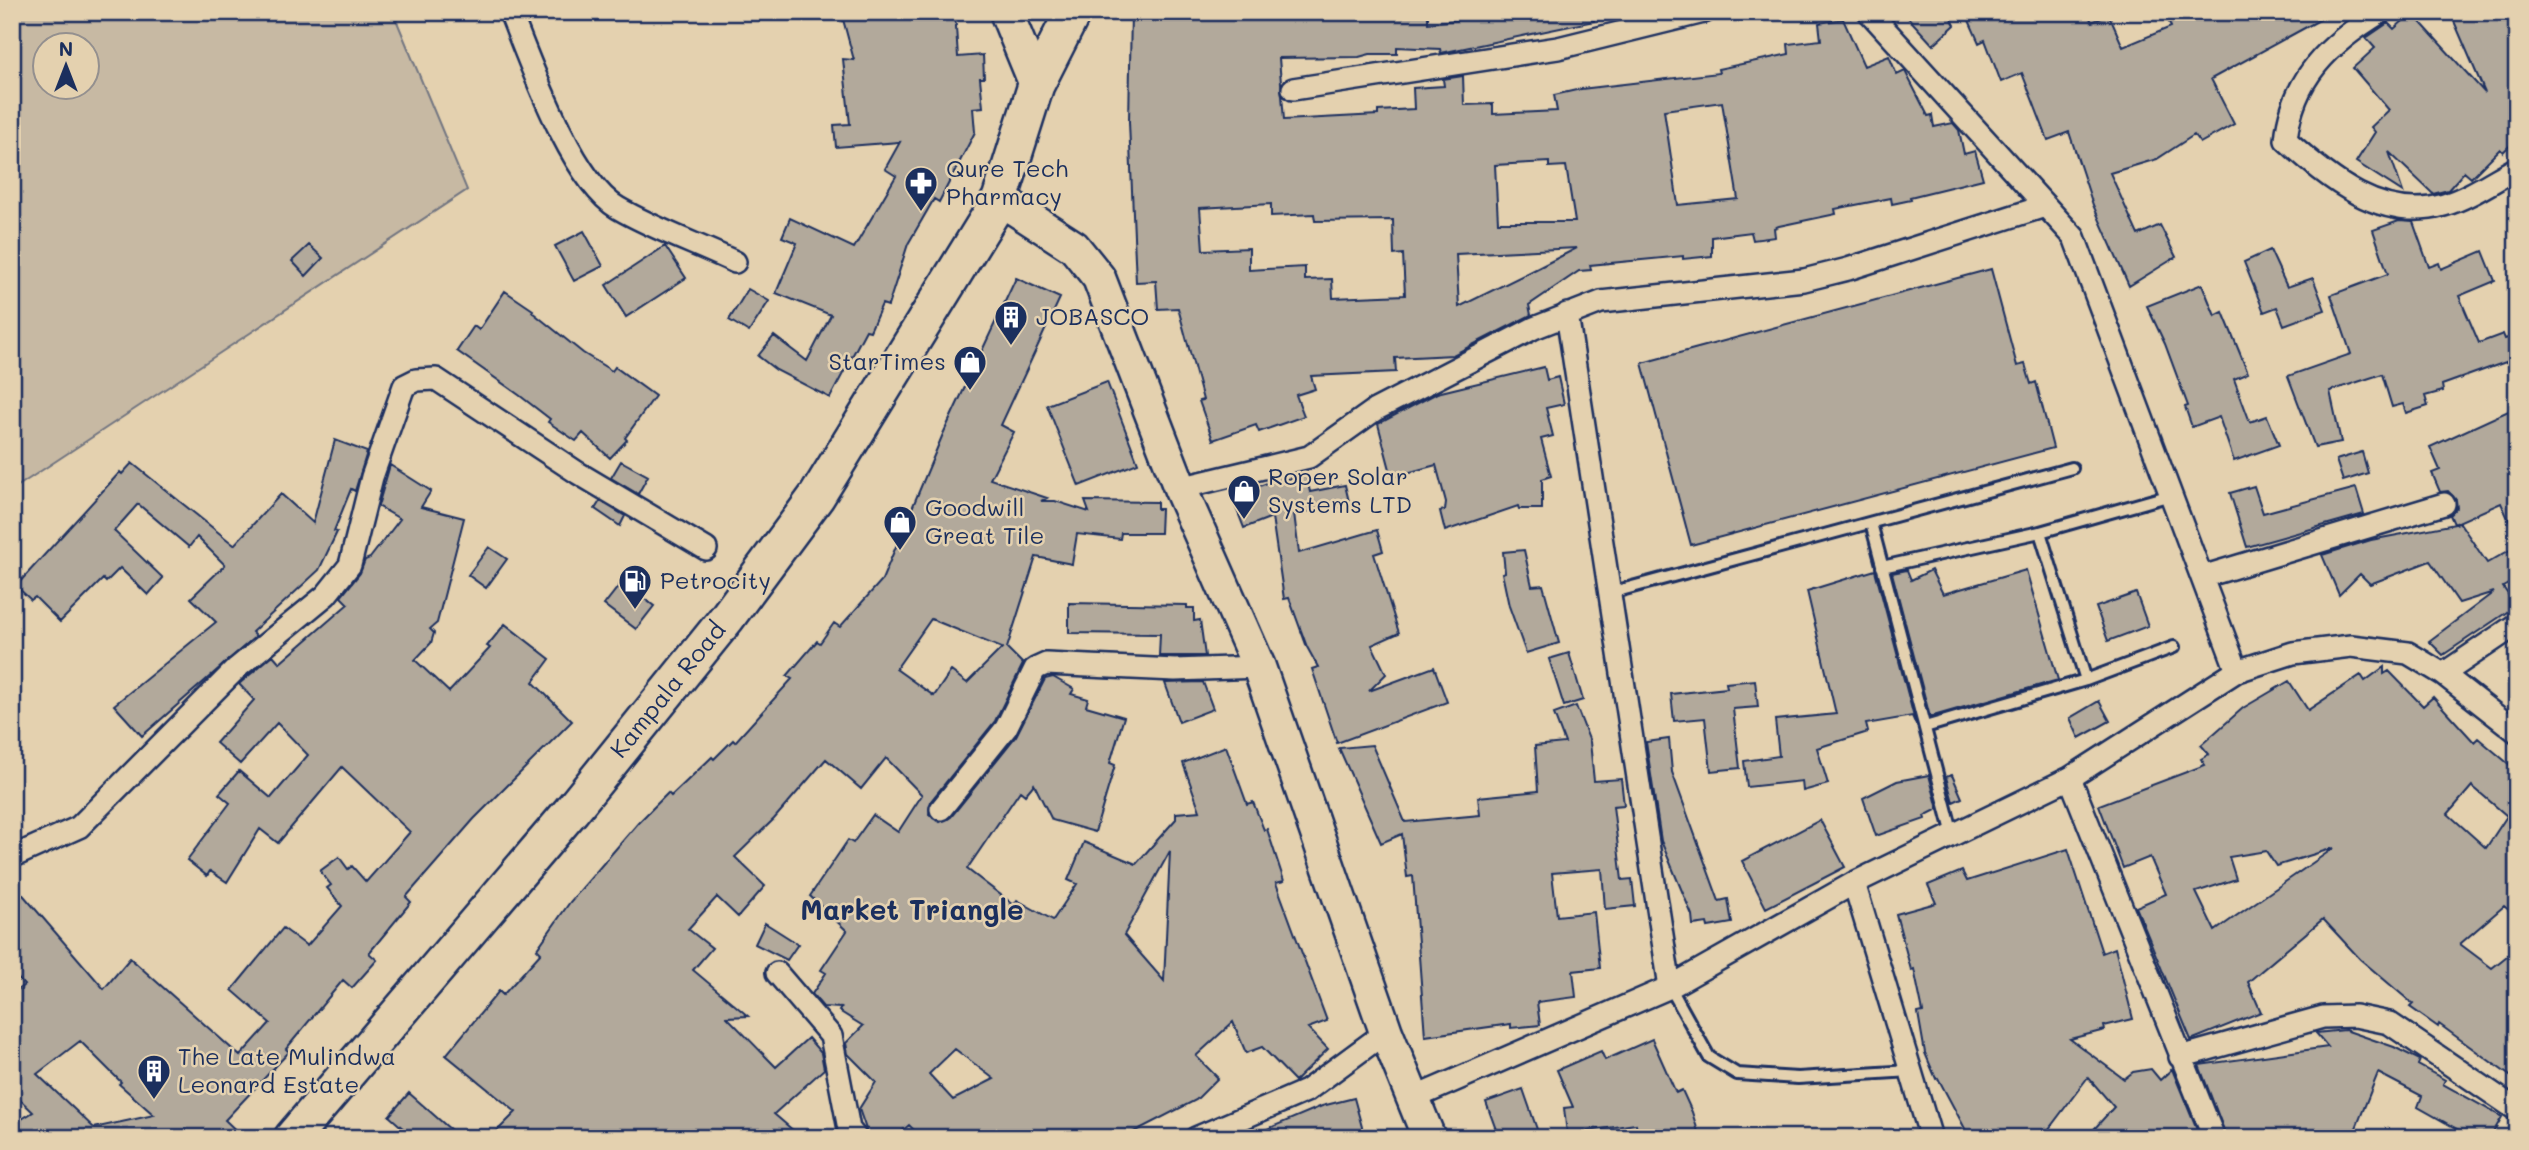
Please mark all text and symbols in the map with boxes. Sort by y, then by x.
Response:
north arrow [32,32,102,102]
text: N [59,36,73,61]
place label: Qure Tech Pharmacy [946,152,1068,211]
pharmacy icon: Qure Tech Pharmacy [902,164,940,213]
building icon: JOBASCO [992,298,1030,347]
place label: JOBASCO [1036,300,1149,331]
shop icon: StarTimes [951,343,989,392]
place label: StarTimes [829,345,946,376]
place label: Roper Solar Systems LTD [1268,460,1412,519]
shop icon: Roper Solar Systems LTD [1225,472,1263,521]
place label: Goodwill Great Tile [925,491,1044,550]
shop icon: Goodwill Great Tile [881,503,919,552]
fuel station icon: Petrocity [616,562,654,611]
place label: Petrocity [660,564,771,595]
street label: Kampala Road [602,614,731,764]
district label: Market Triangle [800,891,1024,927]
place label: The Late Mulindwa Leonard Estate [178,1040,396,1099]
building icon: The Late Mulindwa Leonard Estate [135,1052,173,1101]

